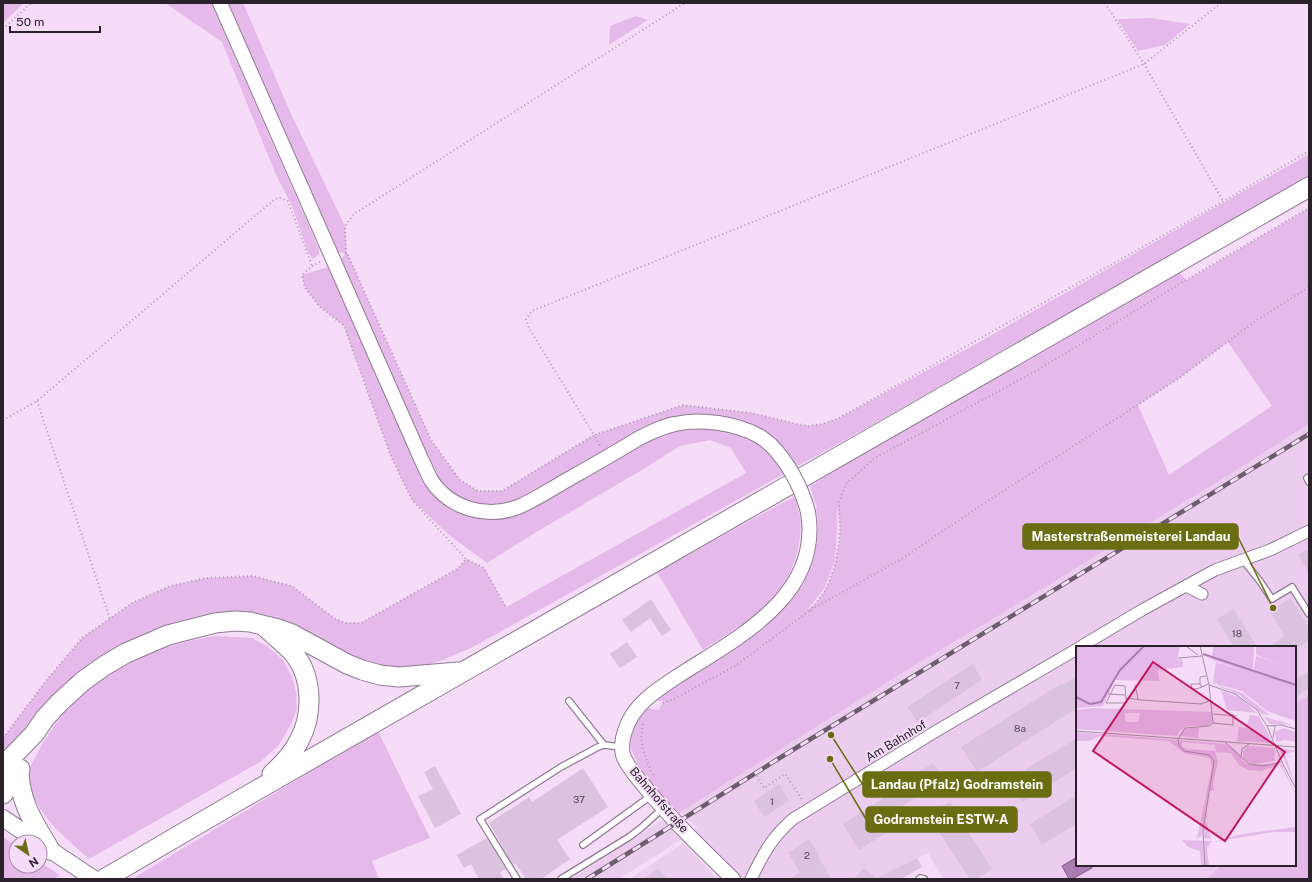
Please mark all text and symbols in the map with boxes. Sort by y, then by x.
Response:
scale bar [10,8,100,34]
text: 50 m [16,15,44,29]
callout: Masterstraßenmeisterei Landau [1023,524,1238,549]
text: Masterstraßenmeisterei Landau [1031,529,1231,544]
house number: 18 [1232,627,1242,639]
inset map [1076,646,1296,866]
house number: 7 [954,679,960,691]
street label: Am Bahnhof [863,717,929,765]
house number: 8a [1014,722,1026,734]
street label: Bahnhofstraße [627,764,691,836]
callout: Landau (Pfalz) Godramstein [863,772,1051,797]
text: Landau (Pfalz) Godramstein [871,777,1043,792]
house number: 37 [573,793,585,805]
house number: 1 [770,795,774,807]
callout: Godramstein ESTW-A [866,807,1017,832]
text: Godramstein ESTW-A [873,812,1009,827]
north arrow [8,834,48,874]
house number: 2 [804,849,810,861]
text: N [27,855,41,870]

